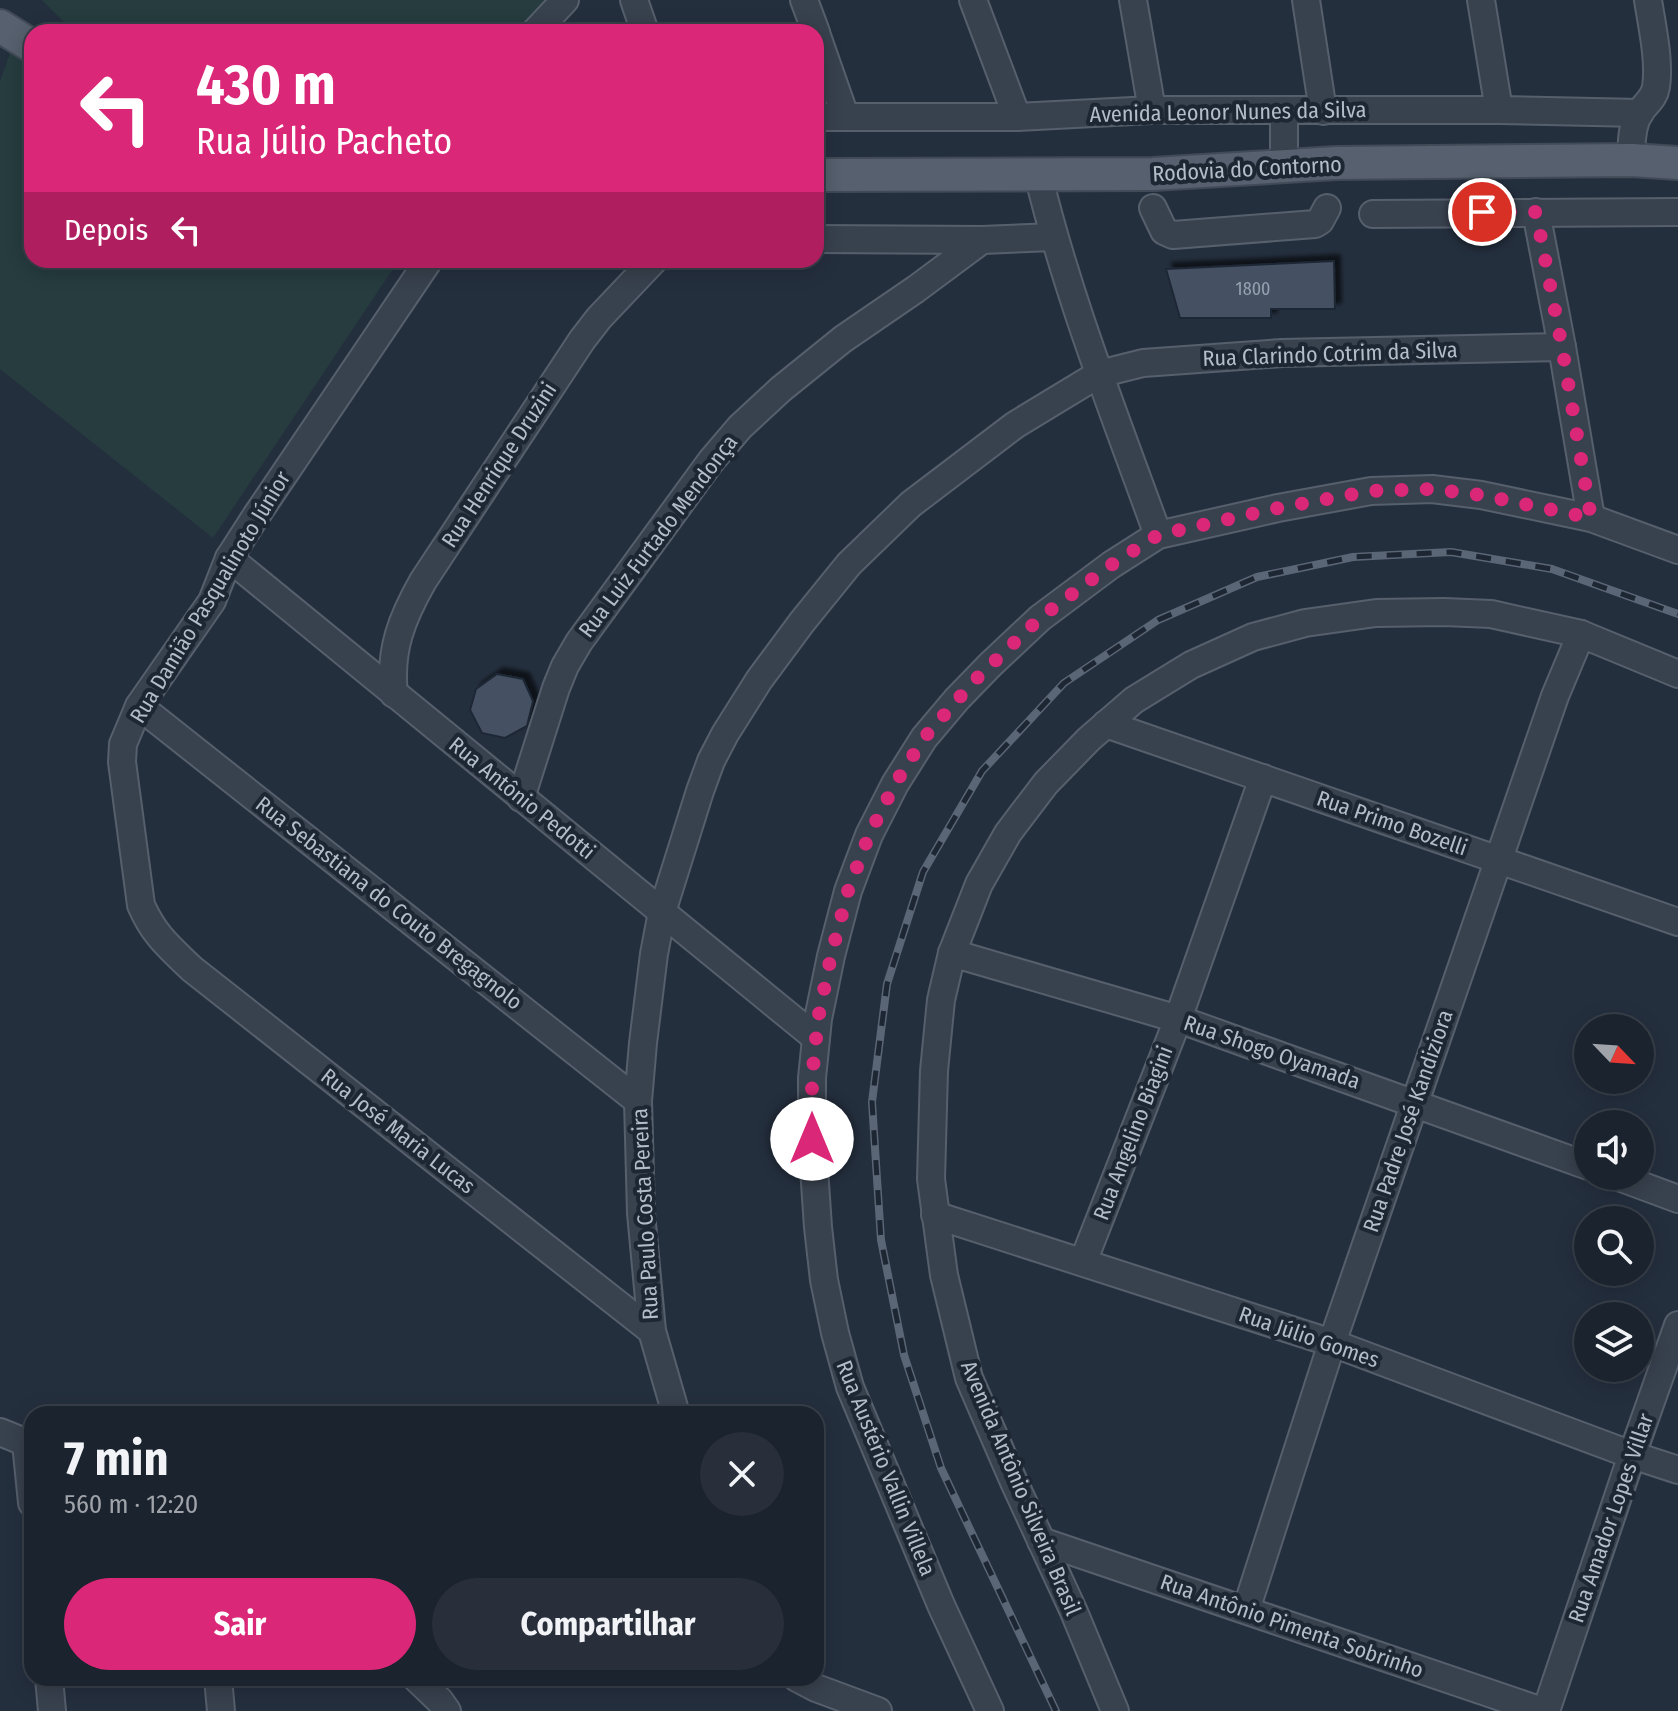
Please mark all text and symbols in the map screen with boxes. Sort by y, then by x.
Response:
text: 430 m [196,52,336,119]
icon: left [64,56,168,160]
street label: Avenida Leonor Nunes da Silva [1089,96,1367,128]
text: Rua Júlio Pacheto [196,120,452,164]
street label: Rodovia do Contorno [1152,151,1342,187]
pin [1448,178,1516,246]
icon: arrive [1460,190,1504,234]
icon: left [164,208,208,252]
text: Depois [64,212,148,248]
house number: 1800 [1236,278,1270,300]
street label: Rua Clarindo Cotrim da Silva [1202,336,1458,372]
street label: Rua Henrique Druzini [436,377,562,553]
street label: Rua Luiz Furtado Mendonça [573,429,743,643]
street label: Rua Damião Pasqualinoto Júnior [124,466,296,728]
street label: Rua Antônio Pedotti [444,731,600,865]
street label: Rua Primo Bozelli [1313,785,1471,861]
street label: Rua Sebastiana do Couto Bregagnolo [250,790,528,1016]
street label: Rua Padre José Kandiziora [1357,1006,1459,1236]
street label: Rua Shogo Oyamada [1180,1009,1364,1095]
north arrow [1574,1014,1654,1094]
map controls [1574,1014,1654,1382]
street label: Rua Angelino Biagini [1087,1042,1179,1224]
street label: Rua José Maria Lucas [316,1062,480,1200]
position arrow [770,1097,854,1181]
street label: Rua Paulo Costa Pereira [626,1107,664,1321]
button: sound [1574,1110,1654,1190]
button: search [1574,1206,1654,1286]
street label: Rua Júlio Gomes [1235,1300,1383,1374]
button: layers [1574,1302,1654,1382]
street label: Rua Austério Vallin Villela [830,1356,942,1580]
street label: Avenida Antônio Silveira Brasil [955,1357,1087,1620]
street label: Rua Amador Lopes Villar [1562,1409,1660,1626]
text: 7 min [64,1430,169,1488]
button: close [700,1432,784,1516]
text: 560 m · 12:20 [64,1489,198,1520]
street label: Rua Antônio Pimenta Sobrinho [1157,1568,1427,1684]
button: Sair [64,1578,416,1670]
button: Compartilhar [432,1578,784,1670]

